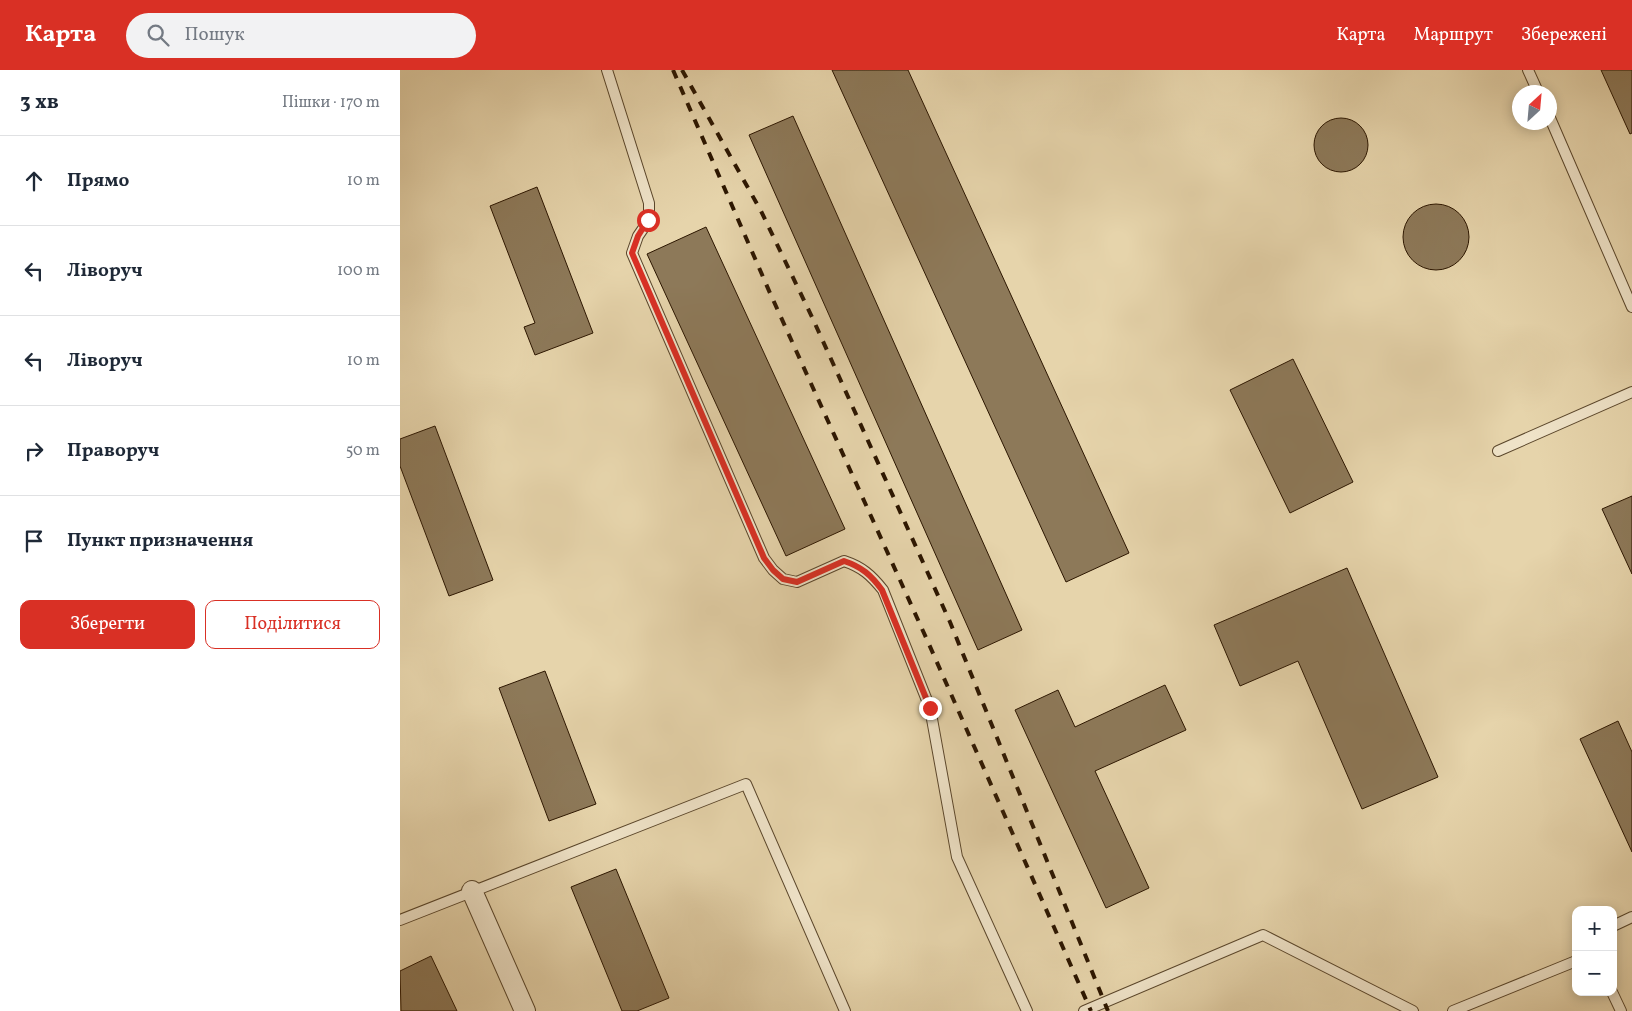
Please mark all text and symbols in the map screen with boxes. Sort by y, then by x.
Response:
search box [126,13,476,58]
text: Карта [25,18,96,52]
icon: search [144,21,172,49]
text: Пошук [184,22,245,48]
text: Карта [1337,23,1385,48]
text: Маршрут [1413,23,1493,48]
text: Збережені [1521,23,1607,48]
north arrow [1512,85,1557,130]
text: 3 хв [20,88,59,117]
text: Пішки · 170 m [282,92,380,114]
icon: ahead [20,167,48,195]
text: Прямо [67,168,129,194]
text: 10 m [347,170,380,192]
route start [637,209,660,232]
icon: left [20,257,48,285]
text: Ліворуч [67,258,142,284]
text: 100 m [337,260,380,282]
icon: left [20,347,48,375]
text: Ліворуч [67,348,142,374]
text: 10 m [347,350,380,372]
icon: right [20,437,48,465]
text: Праворуч [67,438,159,464]
text: 50 m [346,440,380,462]
icon: arrive [20,527,48,555]
text: Пункт призначення [67,528,253,554]
button: Зберегти [20,600,195,649]
button: Поділитися [205,600,380,649]
route end [919,697,942,720]
map controls [1572,906,1617,996]
button: + [1572,906,1617,951]
button: − [1572,951,1617,996]

